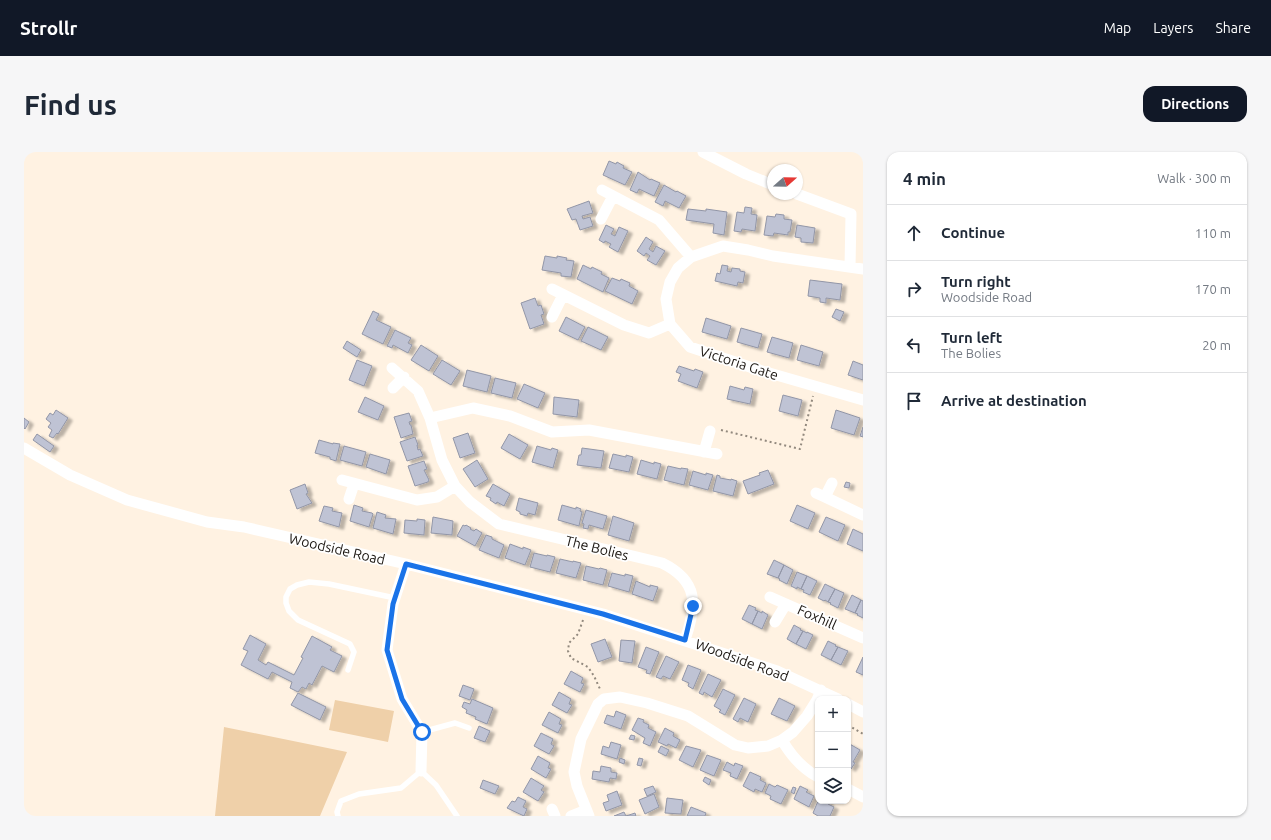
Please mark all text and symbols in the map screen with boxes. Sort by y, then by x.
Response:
text: Strollr [20,17,77,39]
text: Map [1104,20,1131,36]
text: Layers [1153,20,1193,36]
text: Share [1215,20,1251,36]
button: Directions [1143,86,1247,122]
text: Find us [24,89,117,120]
north arrow [767,164,803,200]
text: 4 min [903,169,946,188]
text: Walk · 300 m [1157,171,1231,185]
icon: ahead [903,222,925,244]
text: Continue [941,224,1005,241]
text: 110 m [1195,226,1231,240]
text: Turn right [941,273,1011,290]
icon: right [903,278,925,300]
text: 170 m [1195,282,1231,296]
text: Woodside Road [941,290,1032,304]
text: Turn left [941,329,1002,346]
icon: left [903,334,925,356]
text: 20 m [1202,338,1231,352]
street label: Victoria Gate [698,343,780,383]
text: The Bolies [941,346,1001,360]
icon: arrive [903,390,925,412]
text: Arrive at destination [941,392,1087,409]
street label: Woodside Road [287,530,387,568]
street label: The Bolies [564,532,630,564]
route end [684,597,702,615]
street label: Foxhill [795,601,839,633]
street label: Woodside Road [693,636,791,684]
map controls [815,696,851,804]
button: + [815,696,851,732]
route start [413,723,431,741]
button: − [815,732,851,768]
button: layers [815,768,851,804]

